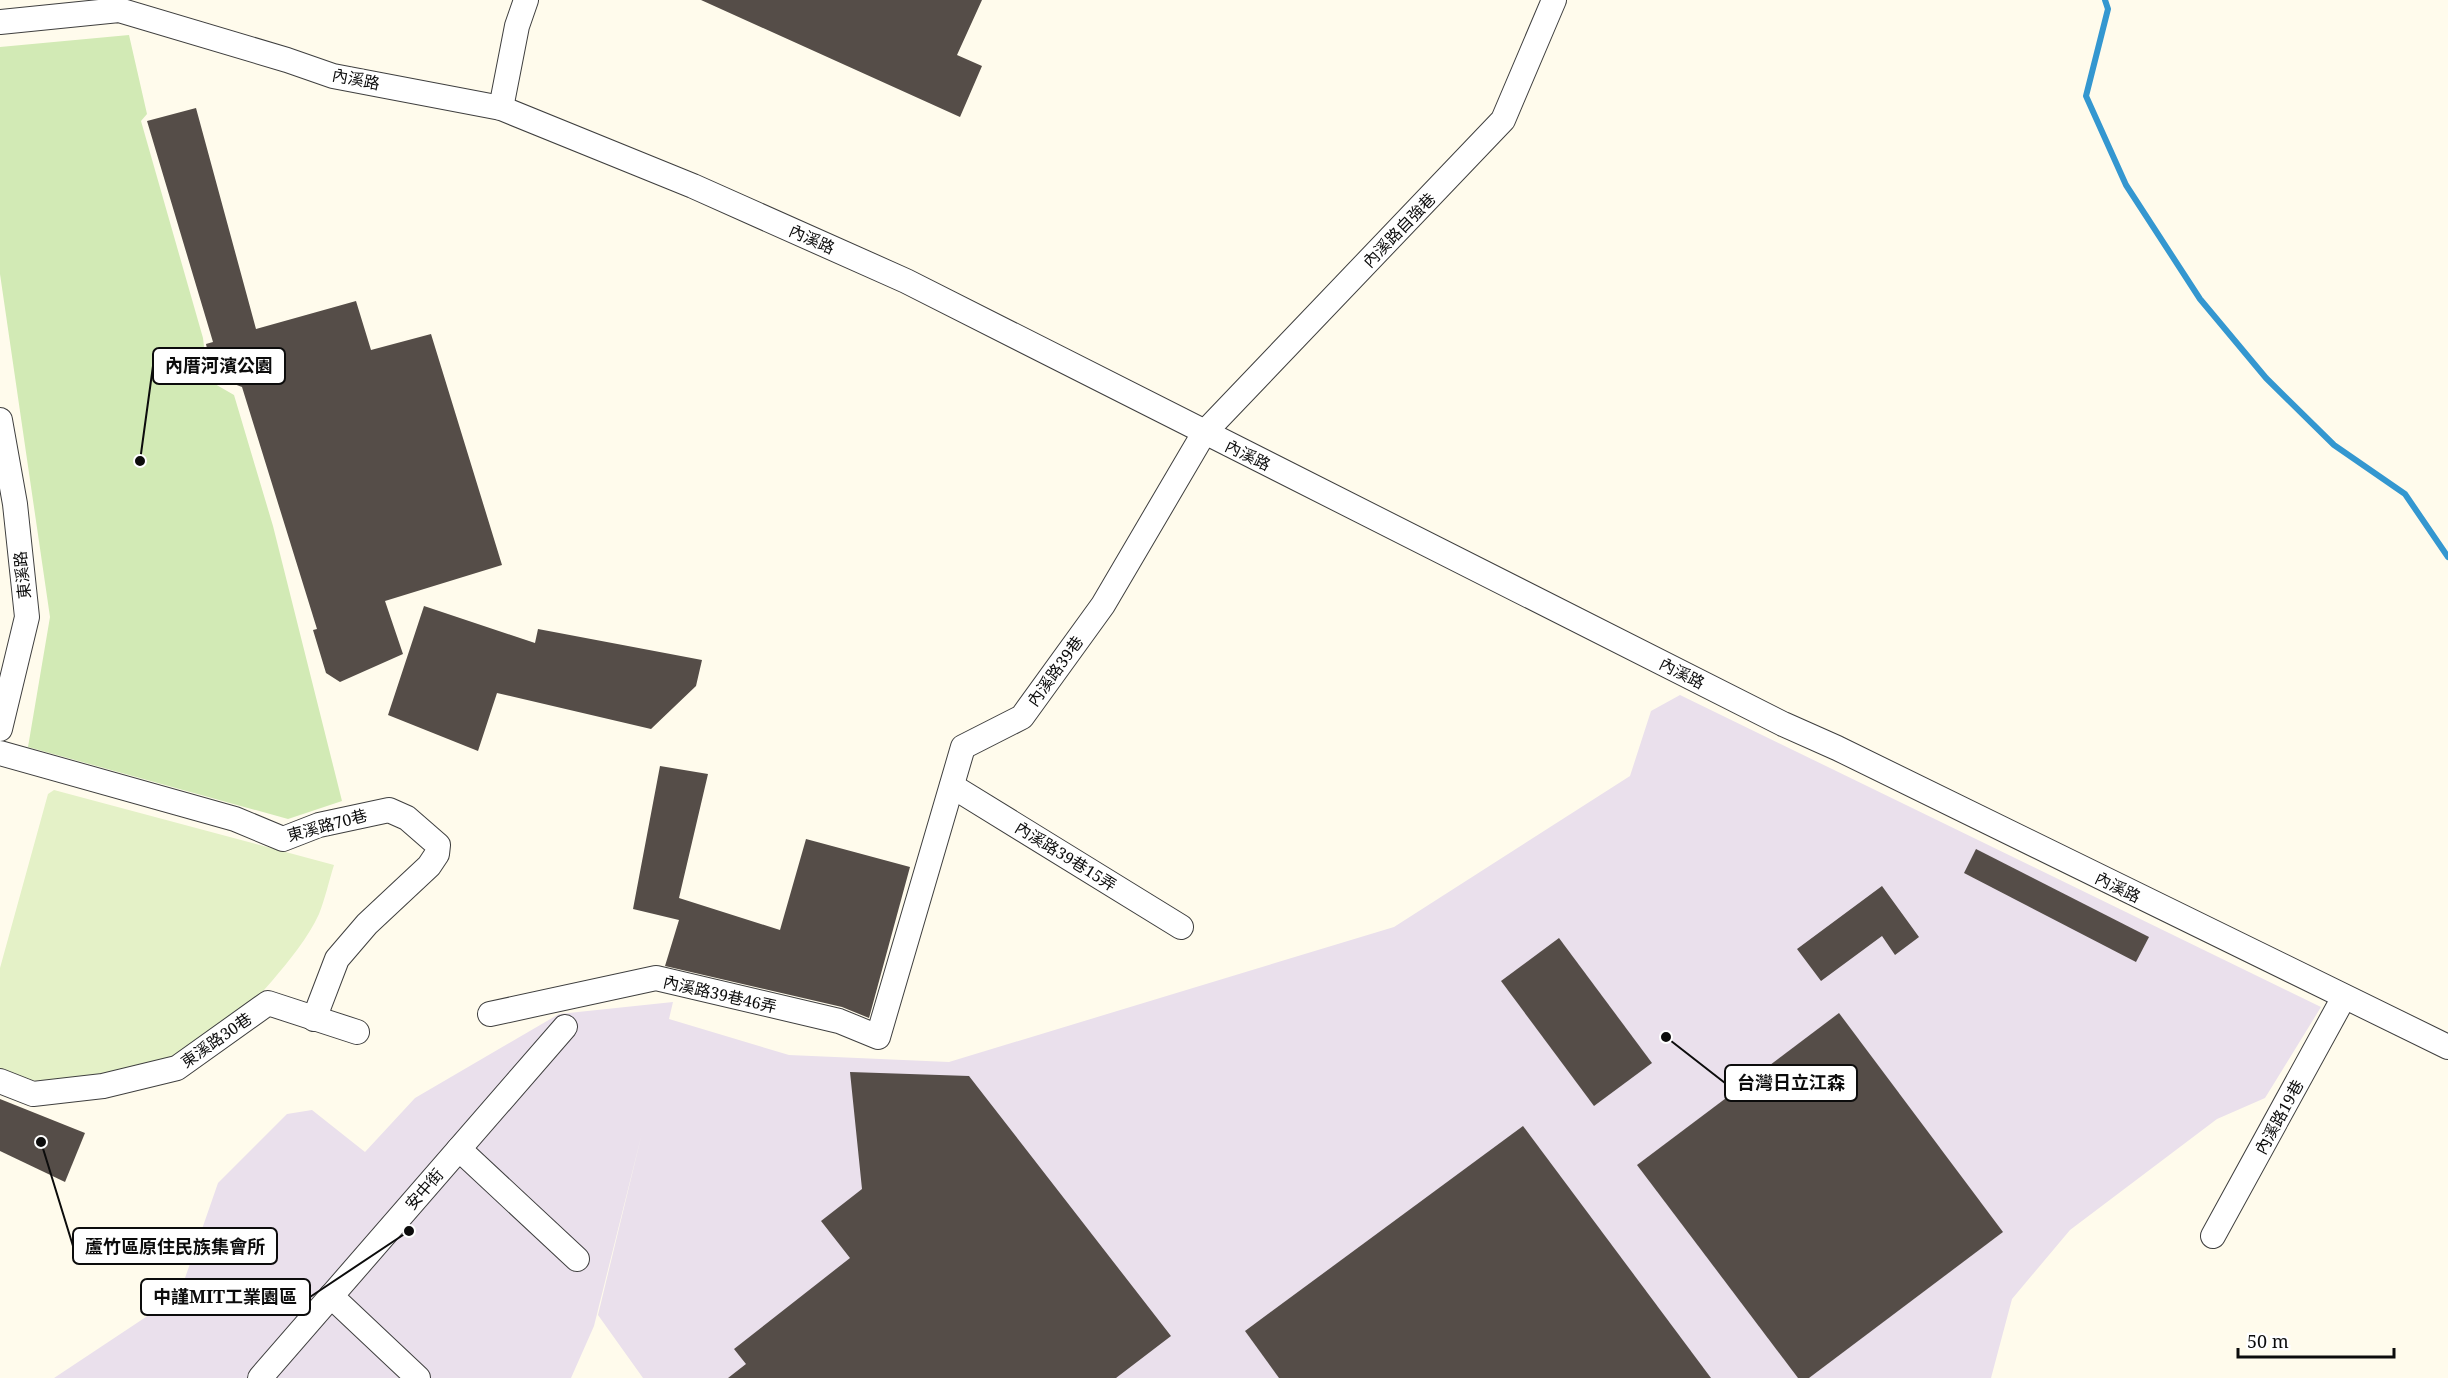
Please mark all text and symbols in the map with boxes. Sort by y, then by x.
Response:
street label: 內溪路 [330,64,382,94]
street label: 內溪路自強巷 [1358,188,1440,272]
street label: 內溪路 [786,219,838,259]
callout: 內厝河濱公園 [153,348,285,384]
text: 內厝河濱公園 [165,353,273,377]
street label: 內溪路 [1222,435,1274,475]
street label: 東溪路 [9,550,35,600]
street label: 內溪路39巷 [1022,631,1088,711]
street label: 內溪路 [1656,652,1708,694]
street label: 東溪路70巷 [285,804,369,846]
street label: 內溪路39巷15弄 [1011,816,1121,896]
street label: 內溪路 [2092,867,2144,907]
street label: 內溪路39巷46弄 [661,970,779,1018]
street label: 東溪路30巷 [176,1008,256,1072]
callout: 台灣日立江森 [1725,1065,1857,1101]
text: 台灣日立江森 [1737,1070,1845,1094]
street label: 內溪路19巷 [2250,1076,2308,1158]
street label: 安中街 [400,1164,448,1214]
callout: 蘆竹區原住民族集會所 [73,1228,277,1264]
text: 蘆竹區原住民族集會所 [85,1234,265,1258]
callout: 中謹MIT工業園區 [141,1279,310,1315]
text: 中謹MIT工業園區 [153,1284,297,1308]
scale bar [2238,1321,2394,1359]
text: 50 m [2247,1329,2289,1353]

